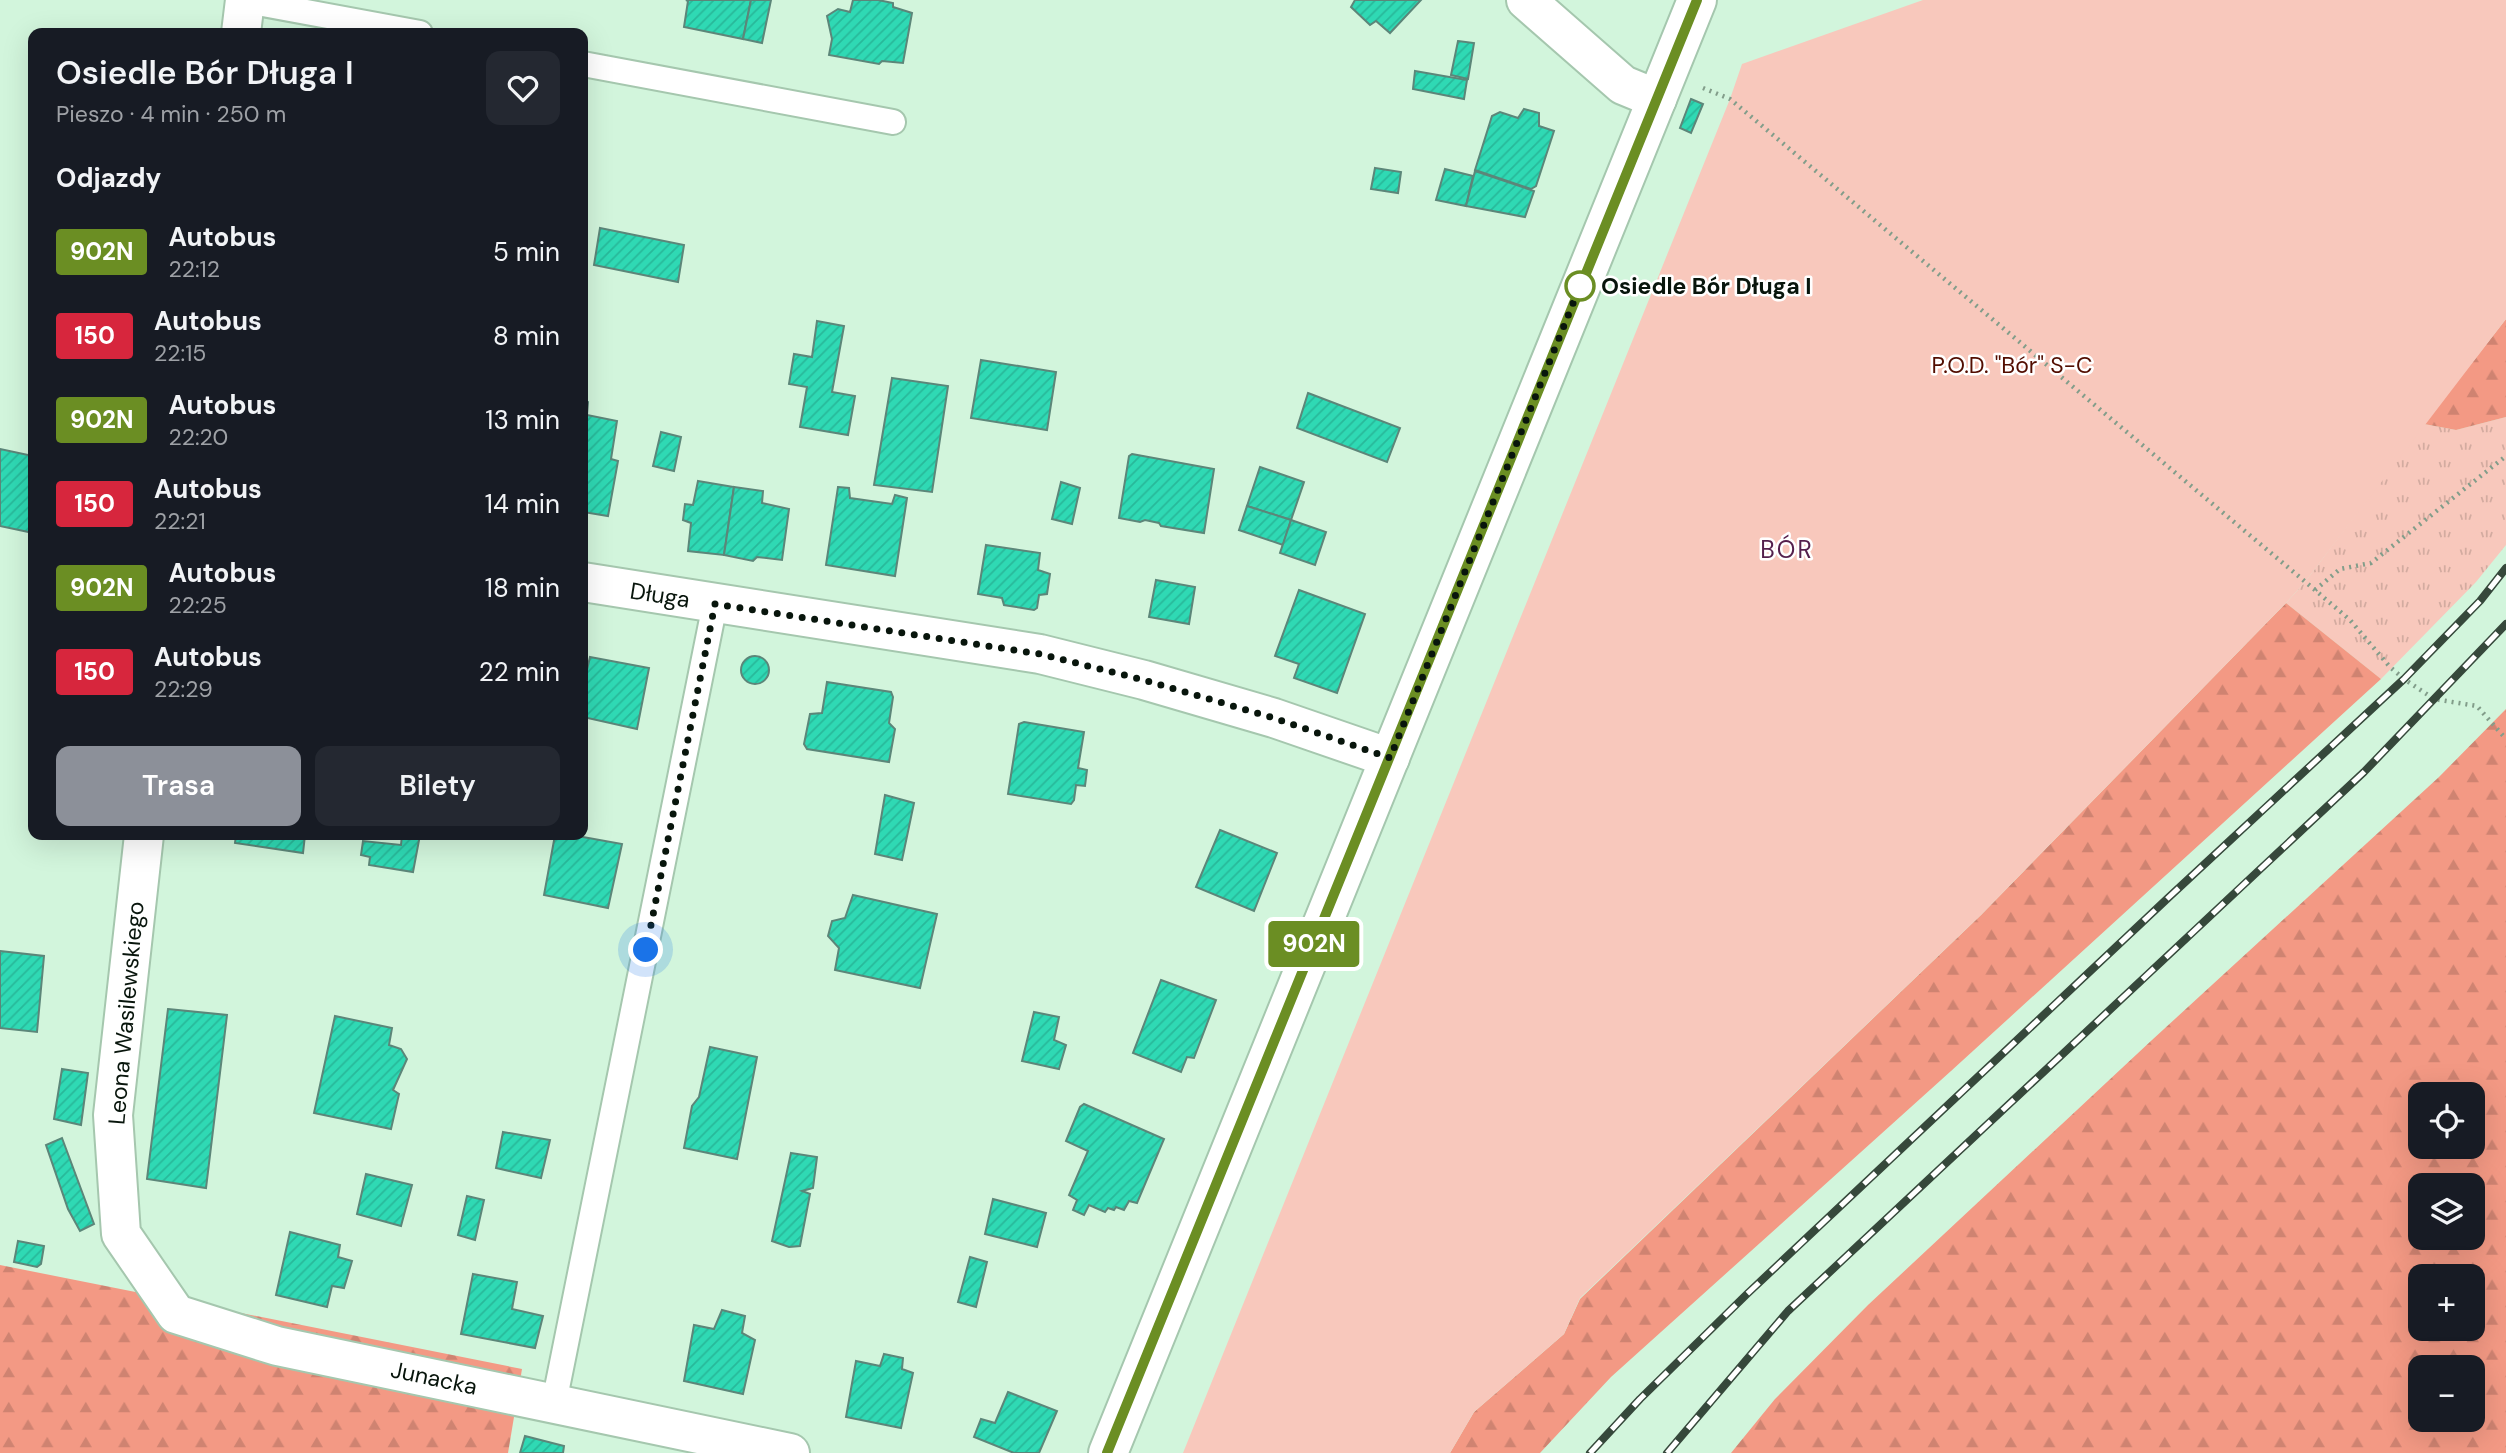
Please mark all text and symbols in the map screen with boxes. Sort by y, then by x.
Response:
text: Osiedle Bór Długa I [56,51,354,94]
button: heart [486,51,560,125]
text: Pieszo · 4 min · 250 m [56,99,286,129]
text: Odjazdy [56,161,161,195]
text: Autobus [168,220,276,254]
text: 5 min [493,235,560,269]
text: 902N [70,236,133,267]
text: 22:12 [168,254,220,284]
marker: Osiedle Bór Długa I [1565,271,1595,301]
place label: Osiedle Bór Długa I [1601,271,1811,301]
text: Autobus [154,304,262,338]
text: 8 min [493,319,560,353]
text: 150 [74,320,115,351]
text: 22:15 [154,338,206,368]
park label: P.O.D. "Bór" S-C [1932,350,2092,380]
text: Autobus [168,388,276,422]
text: 13 min [485,403,560,437]
text: 902N [70,404,133,435]
text: 22:20 [168,422,228,452]
text: Autobus [154,472,262,506]
text: 14 min [485,487,560,521]
text: 150 [74,488,115,519]
text: 22:21 [154,506,206,536]
district label: BÓR [1760,534,1814,565]
text: Autobus [168,556,276,590]
text: 18 min [485,571,560,605]
text: 902N [70,572,133,603]
street label: Długa [628,575,692,615]
text: 22:25 [168,590,227,620]
text: Autobus [154,640,262,674]
text: 22 min [479,655,560,689]
text: 150 [74,656,115,687]
text: 22:29 [154,674,213,704]
button: Trasa [56,746,301,826]
button: Bilety [315,746,560,826]
street label: Leona Wasilewskiego [101,900,151,1126]
line badge: 902N [1265,921,1363,967]
text: 902N [1282,928,1346,959]
your location [628,932,663,967]
map controls [2408,1082,2485,1432]
button: locate [2408,1082,2485,1159]
button: layers [2408,1173,2485,1250]
button: + [2408,1264,2485,1341]
street label: Junacka [388,1354,480,1402]
button: − [2408,1355,2485,1432]

